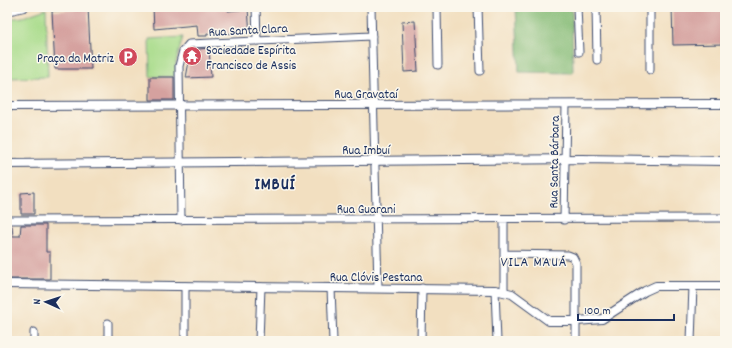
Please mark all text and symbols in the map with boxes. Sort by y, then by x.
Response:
street label: Rua Santa Clara [208,20,289,43]
place label: Sociedade Espírita Francisco de Assis [206,42,297,76]
temple icon: Sociedade Espírita Francisco de Assis [181,45,203,67]
parking icon: Praça da Matriz [117,46,139,68]
place label: Praça da Matriz [37,50,114,69]
street label: Rua Gravataí [334,86,399,105]
street label: Rua Santa Bárbara [545,115,566,209]
street label: Rua Imbuí [342,142,391,161]
district label: IMBUÍ [254,174,296,198]
street label: Rua Guarani [337,201,396,220]
district label: VILA MAUÁ [501,253,567,273]
street label: Rua Clóvis Pestana [330,269,423,288]
north arrow [26,282,66,322]
scale bar [578,296,674,322]
text: N [30,298,46,305]
text: 100 m [584,303,611,320]

